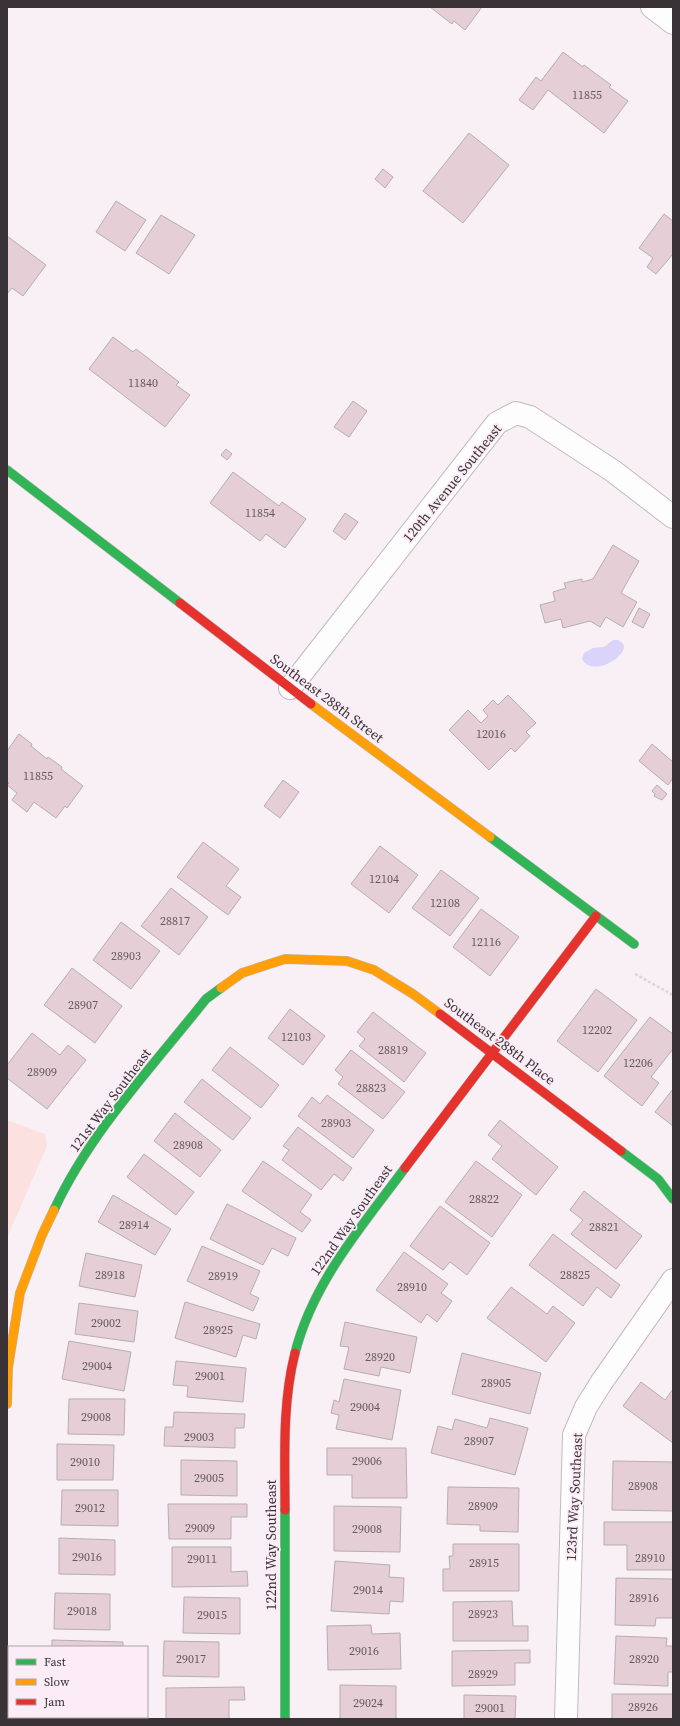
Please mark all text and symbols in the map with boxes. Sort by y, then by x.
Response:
house number: 11855 [572,87,602,103]
house number: 11840 [128,375,158,391]
street label: 120th Avenue Southeast [398,419,506,546]
house number: 11854 [245,505,275,521]
street label: Southeast 288th Street [266,649,388,748]
house number: 12016 [476,726,506,742]
house number: 11855 [23,768,53,784]
house number: 12104 [369,871,399,887]
house number: 12108 [430,895,460,911]
house number: 28817 [160,913,190,929]
house number: 12116 [471,934,501,950]
house number: 28903 [111,948,141,964]
street label: Southeast 288th Place [440,993,560,1089]
house number: 28907 [68,997,98,1013]
house number: 12202 [582,1022,612,1038]
house number: 12103 [281,1029,311,1045]
house number: 28819 [378,1042,408,1058]
street label: 121st Way Southeast [64,1044,156,1156]
house number: 12206 [623,1055,653,1071]
house number: 28909 [27,1064,57,1080]
house number: 28823 [356,1080,386,1096]
house number: 28903 [321,1115,351,1131]
house number: 28908 [173,1137,203,1153]
street label: 122nd Way Southeast [305,1160,397,1279]
house number: 28822 [469,1191,499,1207]
house number: 28914 [119,1217,149,1233]
house number: 28821 [589,1219,619,1235]
house number: 28918 [95,1267,125,1283]
house number: 28825 [560,1267,590,1283]
house number: 28919 [208,1268,238,1284]
house number: 28910 [397,1279,427,1295]
house number: 29002 [91,1315,121,1331]
house number: 28925 [203,1322,233,1338]
house number: 28920 [365,1349,395,1365]
house number: 29004 [82,1358,112,1374]
house number: 29001 [195,1368,225,1384]
house number: 28905 [481,1375,511,1391]
house number: 29004 [350,1399,380,1415]
house number: 29008 [81,1409,111,1425]
house number: 29003 [184,1429,214,1445]
street label: 123rd Way Southeast [561,1432,587,1561]
house number: 28907 [464,1433,494,1449]
house number: 29006 [352,1453,382,1469]
house number: 29010 [70,1454,100,1470]
house number: 29005 [194,1470,224,1486]
house number: 28908 [628,1478,658,1494]
street label: 122nd Way Southeast [261,1479,281,1610]
house number: 28909 [468,1498,498,1514]
house number: 29012 [75,1500,105,1516]
house number: 29009 [185,1520,215,1536]
house number: 29008 [352,1521,382,1537]
house number: 29016 [72,1549,102,1565]
house number: 28910 [635,1550,665,1566]
house number: 29011 [187,1551,217,1567]
house number: 28915 [469,1555,499,1571]
house number: 29014 [353,1582,383,1598]
house number: 28916 [629,1590,659,1606]
house number: 29018 [67,1603,97,1619]
house number: 28923 [468,1606,498,1622]
house number: 29015 [197,1607,227,1623]
house number: 29016 [349,1643,379,1659]
legend [8,1646,148,1718]
house number: 29017 [176,1651,206,1667]
house number: 28920 [629,1651,659,1667]
text: Fast [44,1654,66,1670]
house number: 28929 [468,1666,498,1682]
text: Slow [44,1674,70,1690]
text: Jam [43,1694,65,1710]
house number: 29024 [353,1695,383,1711]
house number: 28926 [628,1699,658,1715]
house number: 29001 [475,1700,505,1716]

